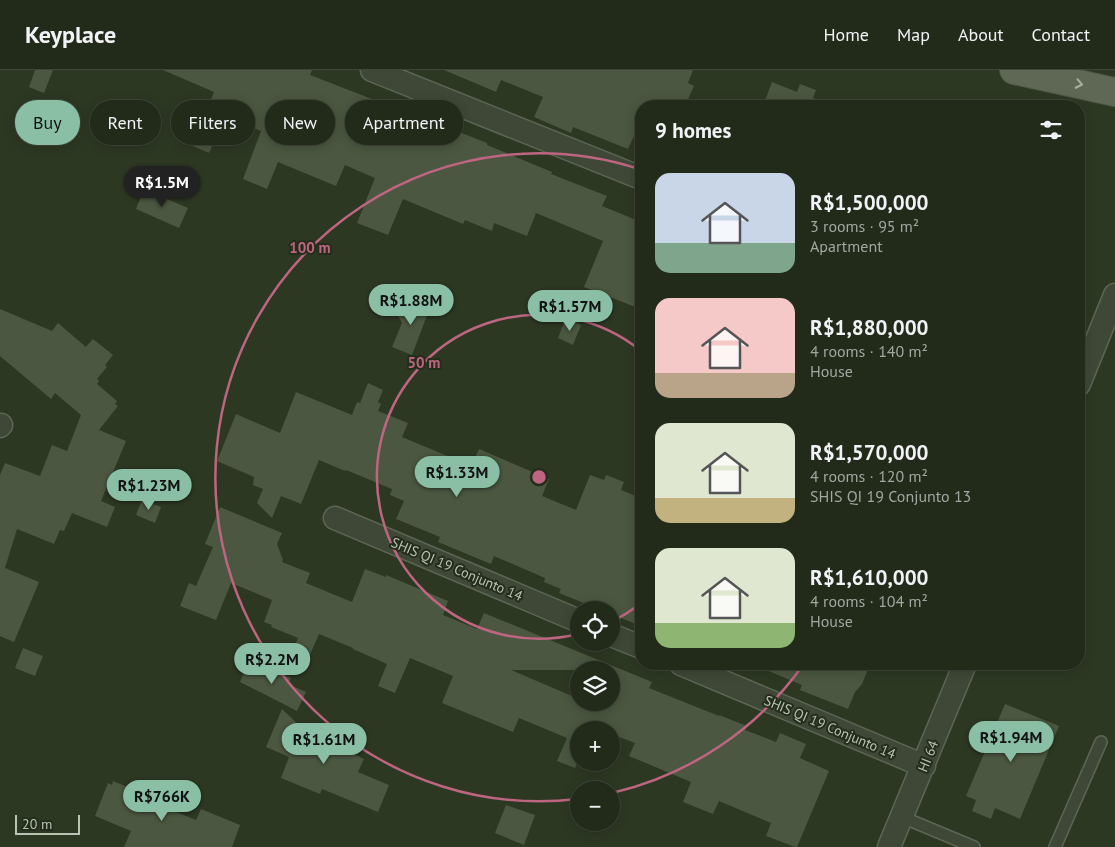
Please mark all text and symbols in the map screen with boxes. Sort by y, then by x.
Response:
text: Keyplace [25,19,116,50]
text: Home [823,23,869,46]
text: Map [897,23,930,46]
text: About [958,23,1004,46]
text: Contact [1032,23,1090,46]
one-way arrow [1075,78,1083,89]
chip: Buy [15,100,80,145]
chip: Rent [90,100,161,145]
chip: Filters [171,100,255,145]
chip: New [265,100,335,145]
chip: Apartment [345,100,463,145]
icon: filters [1037,116,1065,144]
text: 9 homes [655,117,731,144]
pin: R$1.5M [121,166,203,208]
text: R$1.5M [135,172,189,192]
text: R$1,500,000 [810,189,928,216]
icon: home [695,193,755,253]
text: 3 rooms · 95 m² [810,216,919,236]
text: Apartment [810,236,883,256]
text: 100 m [289,238,331,257]
pin: R$1.88M [365,284,457,326]
text: R$1.88M [380,290,442,310]
pin: R$1.57M [524,290,616,332]
text: R$1.57M [539,296,601,316]
text: R$1,880,000 [810,314,928,341]
icon: home [695,318,755,378]
text: 4 rooms · 140 m² [810,341,928,361]
text: 50 m [408,353,440,372]
text: House [810,361,853,381]
text: R$1,570,000 [810,439,928,466]
icon: home [695,443,755,503]
pin: R$1.33M [411,456,503,498]
text: R$1.33M [426,462,488,482]
text: 4 rooms · 120 m² [810,466,928,486]
pin: R$1.23M [103,468,195,511]
centre of rings [530,468,548,486]
text: R$1.23M [118,475,180,495]
text: SHIS QI 19 Conjunto 13 [810,486,971,506]
street label: SHIS QI 19 Conjunto 14 [389,533,526,605]
text: R$1,610,000 [810,564,928,591]
icon: home [695,568,755,628]
text: 4 rooms · 104 m² [810,591,928,611]
map controls [570,601,620,831]
button: locate [570,601,620,651]
text: House [810,611,853,631]
pin: R$2.2M [231,642,313,685]
text: R$2.2M [245,649,299,669]
button: layers [570,661,620,711]
street label: SHIS QI 19 Conjunto 14 [762,691,899,763]
pin: R$1.94M [965,720,1057,763]
button: + [570,721,620,771]
pin: R$1.61M [278,722,370,765]
text: R$1.94M [980,727,1042,747]
text: R$1.61M [293,729,355,749]
street label: HI 64 [914,737,943,774]
pin: R$766K [121,780,203,822]
button: − [570,781,620,831]
text: R$766K [134,786,190,806]
scale bar [15,812,80,835]
text: 20 m [22,815,52,833]

